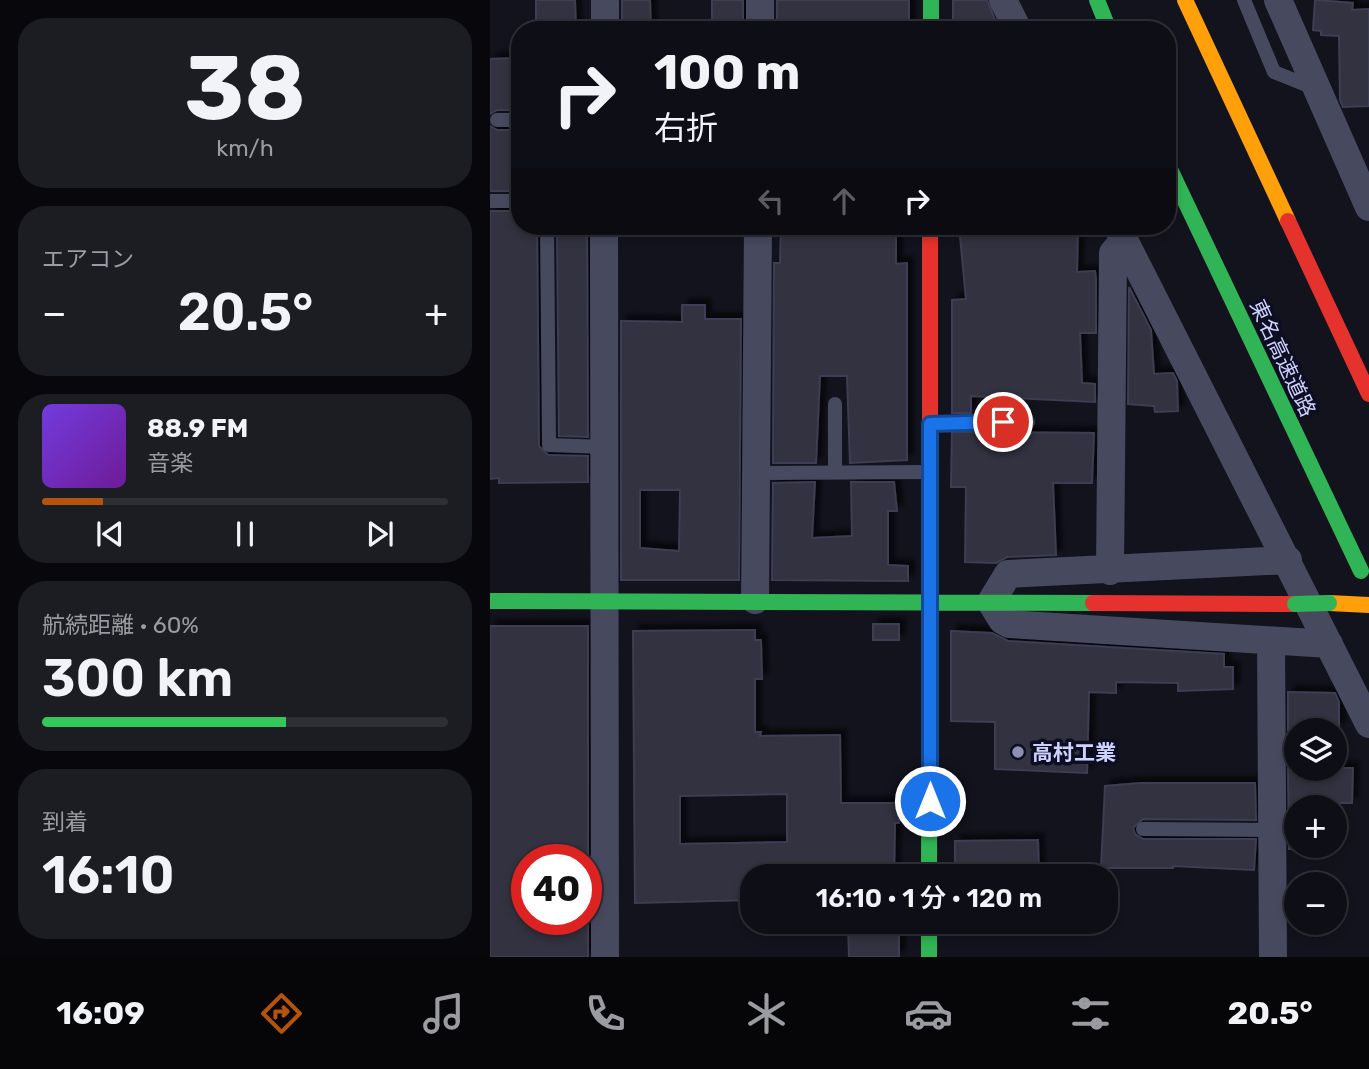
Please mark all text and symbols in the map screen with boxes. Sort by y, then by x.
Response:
text: 38 [184,34,306,142]
text: 100 m [654,43,800,101]
icon: right [539,49,630,140]
text: 右折 [654,109,718,147]
text: km/h [216,134,274,162]
icon: left [752,182,790,220]
icon: ahead [825,182,863,220]
icon: right [898,182,936,220]
text: エアコン [42,245,134,273]
text: 20.5° [178,281,313,343]
text: − [42,290,67,336]
text: + [424,290,448,336]
street label: 東名高速道路 [1245,296,1321,420]
pin [973,392,1033,452]
icon: arrive [984,403,1022,441]
text: 88.9 FM [147,413,248,444]
text: 音楽 [147,449,193,477]
icon: previous [91,515,129,553]
icon: pause [226,515,264,553]
icon: next [361,515,399,553]
text: 航続距離 · 60% [42,611,199,639]
text: 300 km [42,647,233,709]
map controls [1284,718,1347,935]
button: layers [1284,718,1347,781]
place label: 高村工業 [1032,740,1116,765]
marker: 高村工業 [1010,744,1026,760]
position arrow [893,764,967,838]
button: + [1284,795,1347,858]
text: 到着 [42,808,88,836]
text: 16:10 [42,844,174,906]
speed limit sign: 40 [511,844,602,935]
button: − [1284,872,1347,935]
text: 16:10 · 1 分 · 120 m [816,883,1042,914]
icon: directions [257,989,306,1038]
icon: music [419,989,468,1038]
icon: phone [581,989,630,1038]
icon: climate [742,989,791,1038]
icon: car [904,989,953,1038]
icon: filters [1066,989,1115,1038]
text: 16:09 [56,994,145,1032]
text: 20.5° [1227,994,1313,1032]

